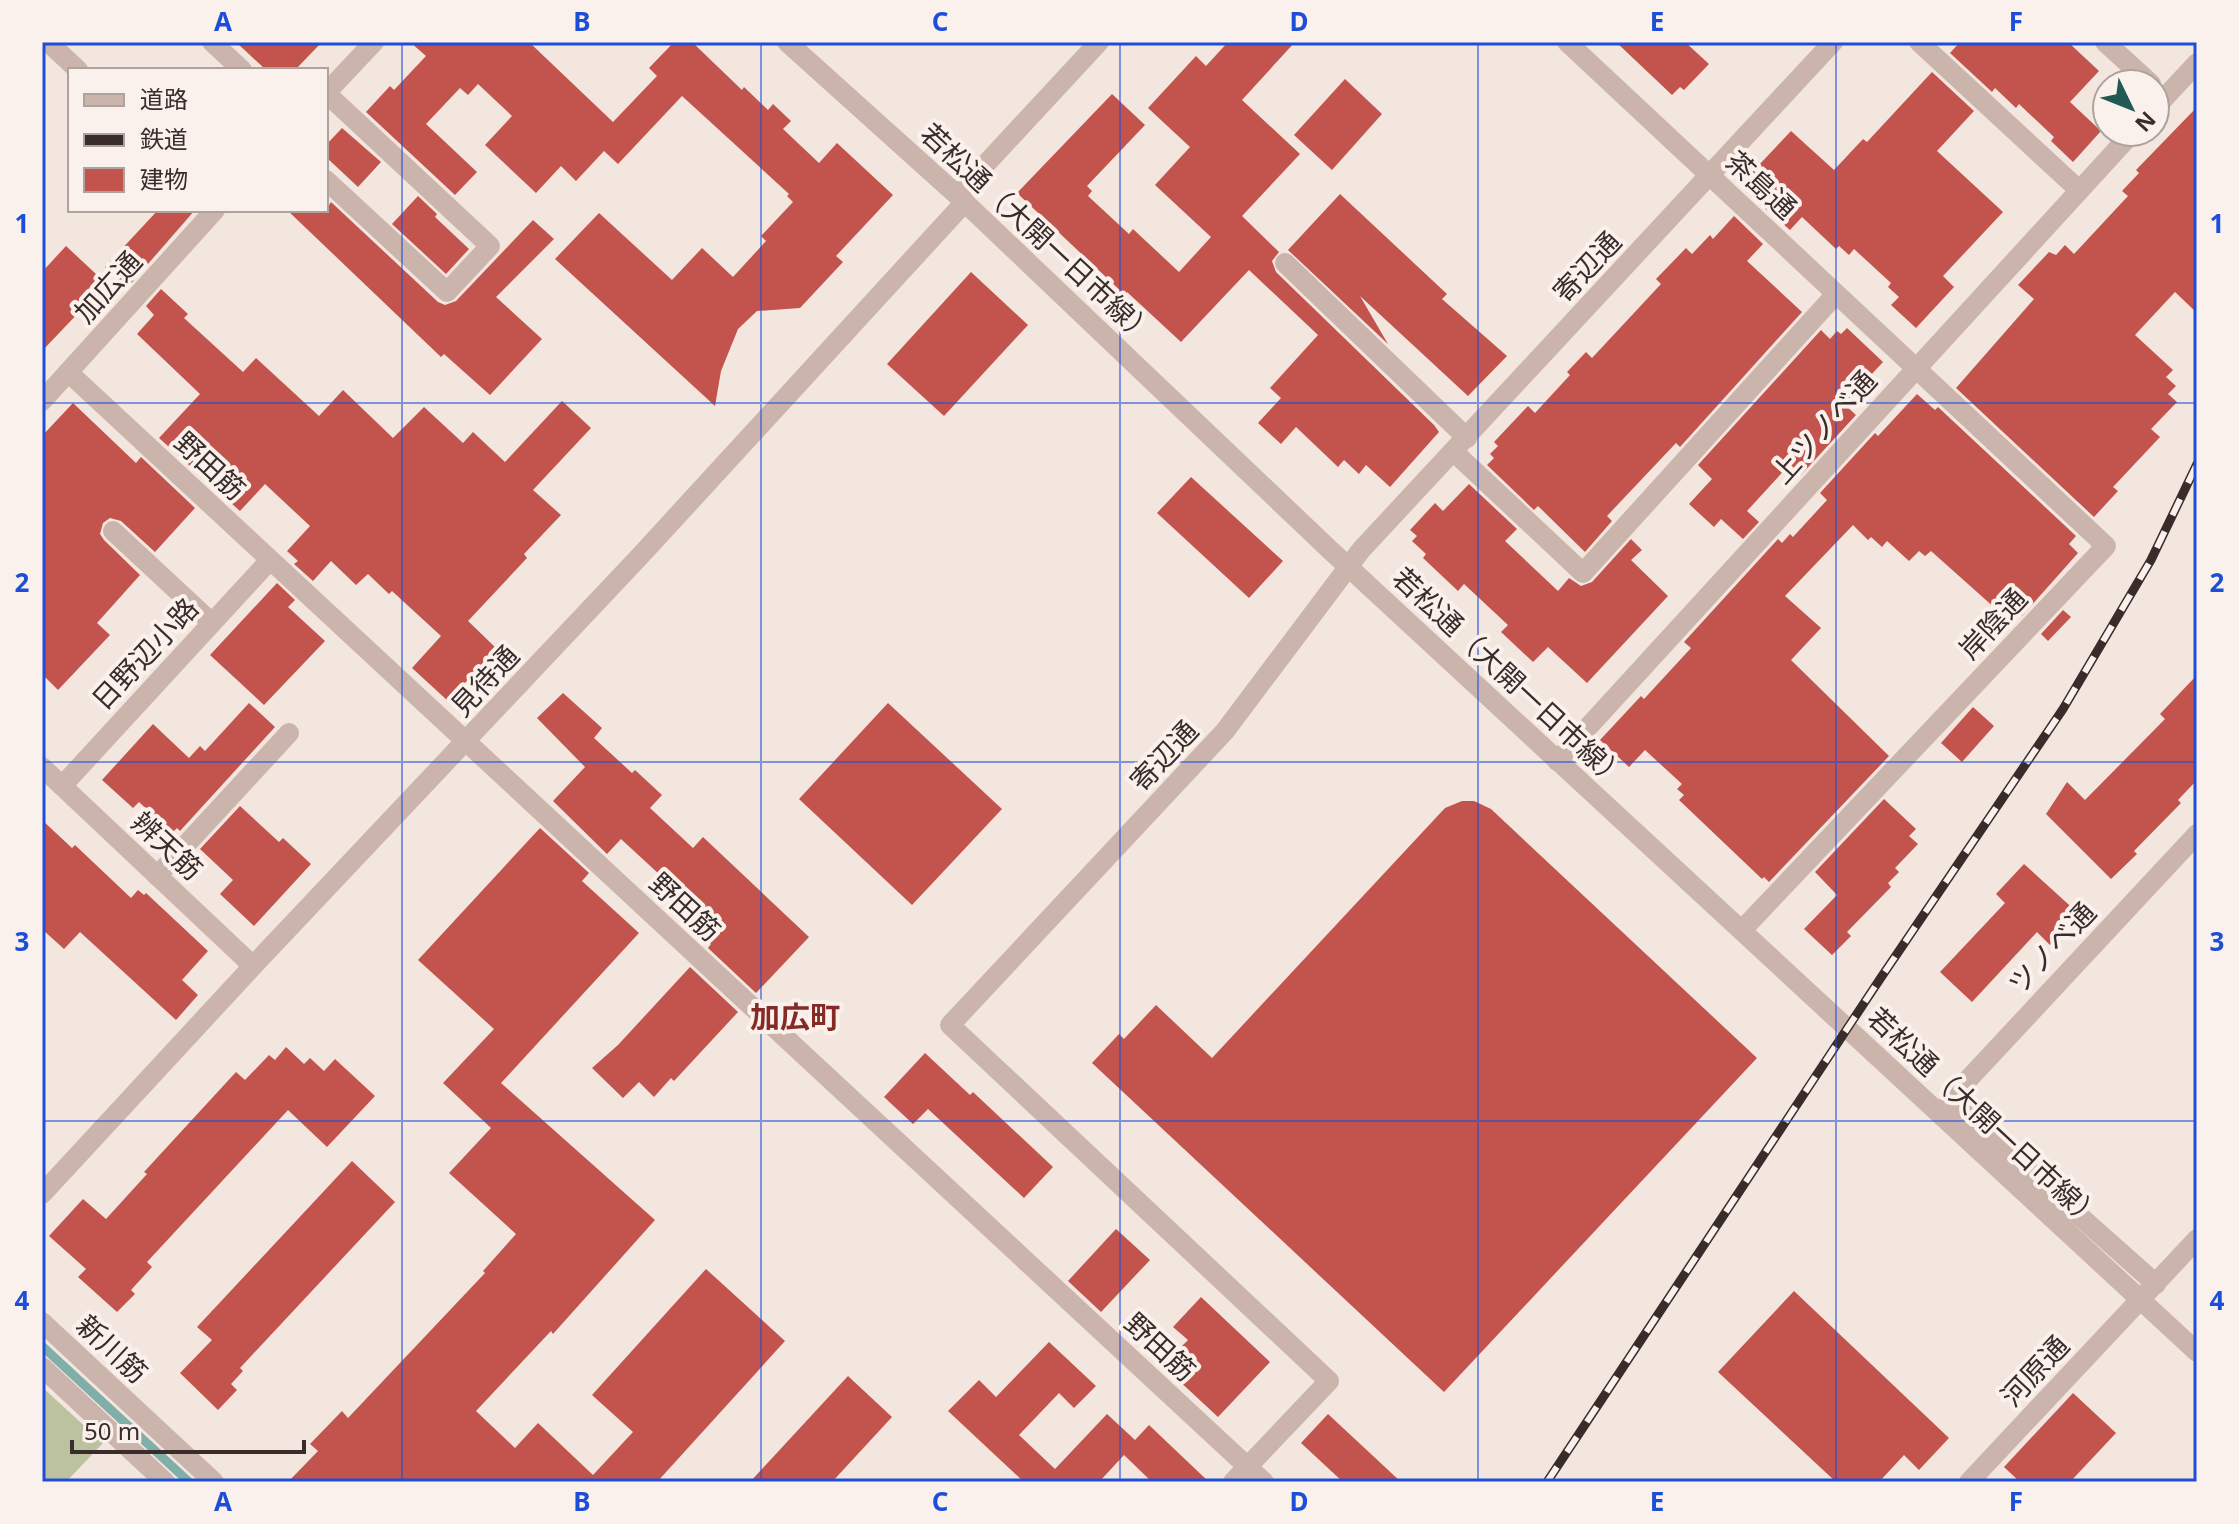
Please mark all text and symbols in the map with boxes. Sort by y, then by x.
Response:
text: A [214,3,232,39]
text: B [573,3,591,39]
text: C [932,3,948,39]
text: D [1289,3,1309,39]
text: E [1650,3,1664,39]
text: F [2009,3,2023,39]
legend [68,68,328,212]
north arrow [2091,68,2171,148]
text: 道路 [140,82,188,115]
text: N [2129,106,2163,139]
street label: 若松通（大開一日市線） [913,114,1164,352]
text: 鉄道 [140,122,188,155]
street label: 茶島通 [1718,142,1805,227]
text: 建物 [140,162,188,195]
text: 1 [15,205,29,241]
text: 1 [2210,205,2224,241]
street label: 寄辺通 [1544,223,1629,310]
street label: 加広通 [65,242,149,330]
street label: 上ツノベ通 [1762,362,1884,491]
street label: 野田筋 [167,423,254,508]
street label: 若松通（大開一日市線） [1385,558,1636,796]
text: 2 [15,564,30,600]
text: 2 [2210,564,2225,600]
street label: 岸陰通 [1950,580,2035,667]
street label: 日野辺小路 [83,589,206,717]
street label: 見待通 [442,637,527,724]
street label: 寄辺通 [1121,712,1206,799]
street label: 辨天筋 [124,803,211,888]
street label: 野田筋 [642,864,729,949]
street label: ツノベ通 [1999,893,2103,1001]
text: 3 [15,923,29,959]
text: 3 [2210,923,2224,959]
district label: 加広町 [750,996,840,1037]
street label: 若松通（大開一日市線） [1860,998,2111,1236]
text: 4 [15,1282,30,1318]
text: 4 [2210,1282,2225,1318]
street label: 野田筋 [1117,1304,1204,1389]
street label: 新川筋 [69,1306,156,1391]
street label: 河原通 [1992,1327,2077,1414]
scale bar [72,1404,304,1454]
text: 50 m [84,1414,140,1447]
text: A [214,1483,232,1519]
text: B [573,1483,591,1519]
text: C [932,1483,948,1519]
text: D [1289,1483,1309,1519]
text: E [1650,1483,1664,1519]
text: F [2009,1483,2023,1519]

